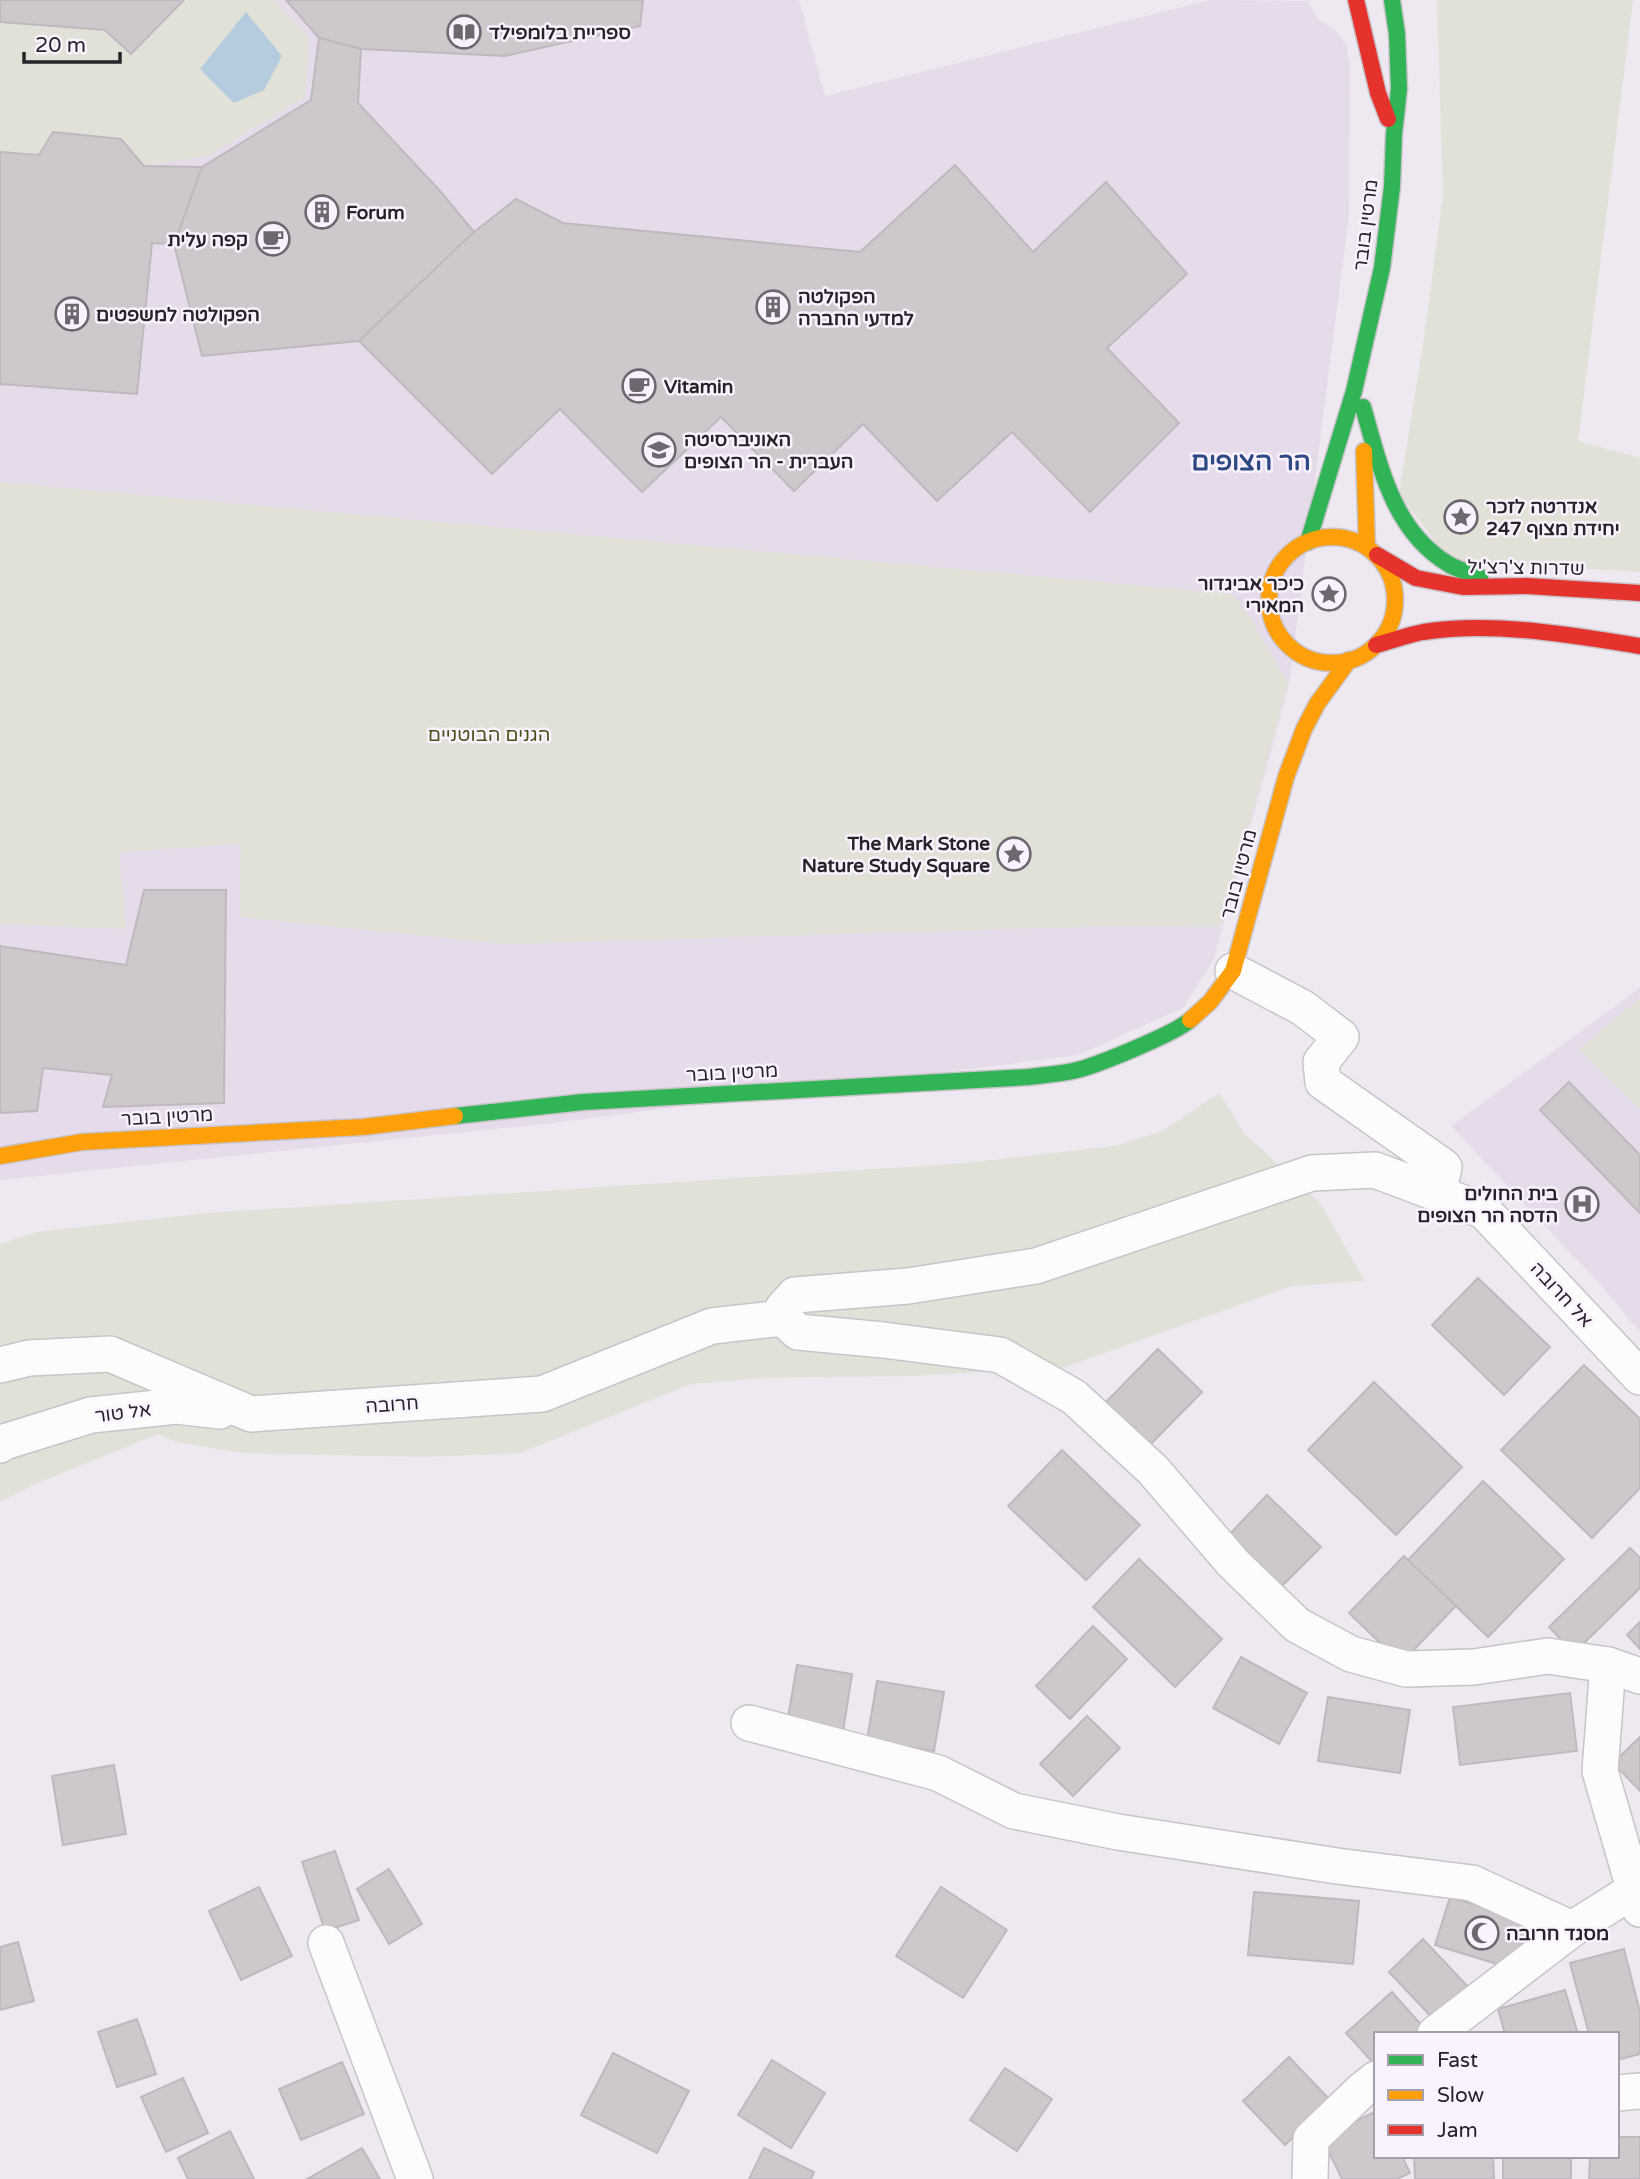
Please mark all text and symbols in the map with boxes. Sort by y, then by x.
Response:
library icon: ספריית בלומפילד [445,13,483,51]
scale bar [24,21,121,65]
place label: ספריית בלומפילד [489,22,631,44]
text: 20 m [35,33,86,58]
street label: מרטין בובר [1349,178,1383,272]
building icon: Forum [303,193,341,231]
place label: Forum [346,202,405,224]
cafe icon: קפה עלית [254,220,292,258]
place label: קפה עלית [167,229,248,251]
place label: הפקולטה למדעי החברה [798,286,914,330]
building icon: הפקולטה למדעי החברה [754,288,792,326]
building icon: הפקולטה למשפטים [53,295,91,333]
place label: הפקולטה למשפטים [96,304,260,326]
cafe icon: Vitamin [620,367,658,405]
place label: Vitamin [664,376,733,398]
place label: האוניברסיטה העברית - הר הצופים [684,429,853,473]
school or university icon: האוניברסיטה העברית - הר הצופים [640,431,678,469]
district label: הר הצופים [1191,446,1311,477]
place label: אנדרטה לזכר יחידת מצוף 247 [1486,496,1620,540]
place icon: אנדרטה לזכר יחידת מצוף 247 [1442,498,1480,536]
street label: שדרות צ'רצ'יל [1467,556,1585,580]
place label: כיכר אביגדור המאירי [1198,573,1304,617]
place icon: כיכר אביגדור המאירי [1310,575,1348,613]
park label: הגנים הבוטניים [428,724,550,746]
street label: מרטין בובר [1216,827,1262,922]
place label: The Mark Stone Nature Study Square [802,833,990,878]
place icon: The Mark Stone Nature Study Square [995,835,1033,873]
street label: מרטין בובר [685,1060,779,1086]
street label: מרטין בובר [120,1104,214,1130]
place label: בית החולים הדסה הר הצופים [1417,1183,1559,1227]
hospital icon: בית החולים הדסה הר הצופים [1563,1185,1601,1223]
street label: אל חרובה [1526,1257,1597,1332]
street label: חרובה [365,1392,420,1418]
street label: אל טור [94,1399,153,1427]
mosque icon: מסגד חרובה [1463,1914,1501,1952]
place label: מסגד חרובה [1506,1923,1609,1945]
legend [1374,2032,1619,2158]
text: Fast [1437,2048,1478,2073]
text: Slow [1437,2083,1485,2108]
text: Jam [1437,2118,1478,2143]

